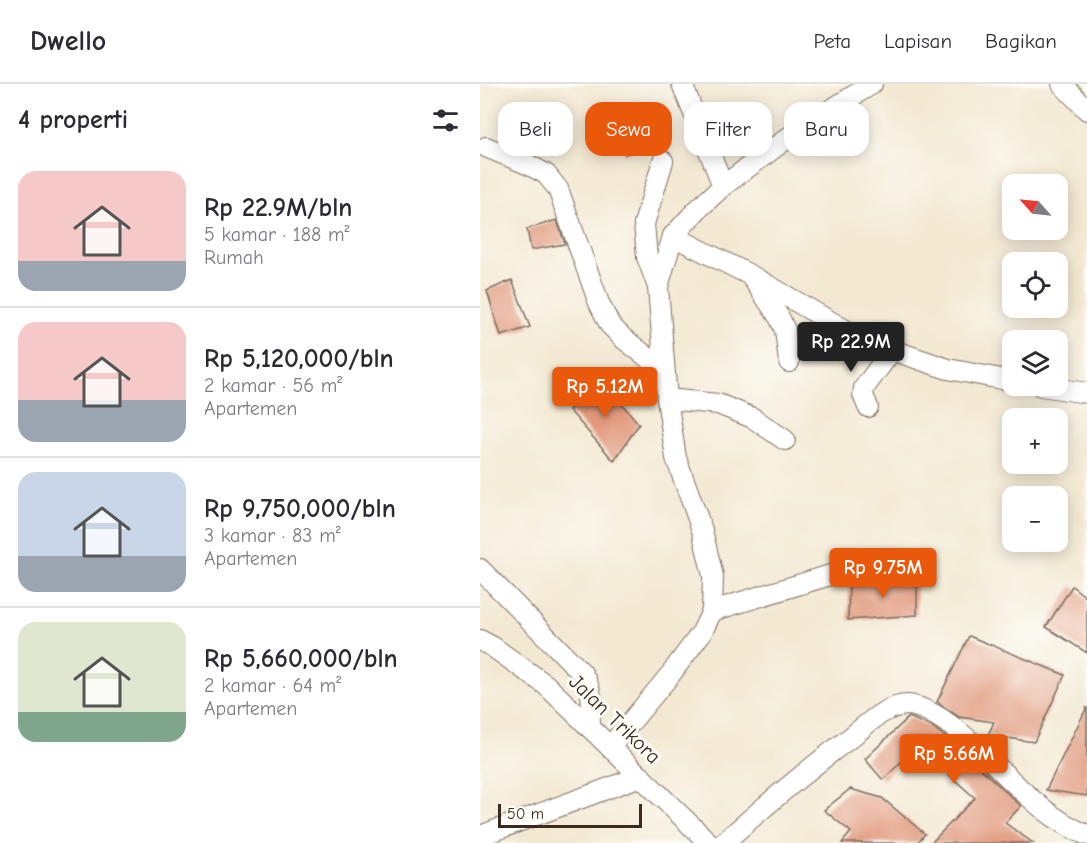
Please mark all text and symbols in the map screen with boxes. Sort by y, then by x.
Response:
text: Dwello [30,25,106,57]
text: Peta [813,29,851,53]
text: Lapisan [884,29,952,53]
text: Bagikan [985,29,1057,53]
chip: Beli [498,102,573,156]
chip: Sewa [585,102,672,156]
chip: Filter [684,102,772,156]
chip: Baru [784,102,869,156]
icon: filters [429,104,462,137]
text: 4 properti [18,105,128,135]
north arrow [1002,174,1068,240]
map controls [1002,174,1068,552]
text: Rp 22.9M/bln [204,193,352,223]
icon: home [66,195,138,267]
text: 5 kamar · 188 m² [204,223,350,246]
text: Rumah [204,246,264,269]
button: locate [1002,252,1068,318]
pin: Rp 22.9M [789,322,913,373]
text: Rp 22.9M [811,330,891,353]
button: layers [1002,330,1068,396]
text: Rp 5,120,000/bln [204,344,394,374]
icon: home [66,346,138,418]
pin: Rp 5.12M [543,367,667,418]
text: 2 kamar · 56 m² [204,374,342,397]
text: Rp 5.12M [566,375,644,398]
text: Apartemen [204,397,297,420]
button: + [1002,408,1068,474]
button: − [1002,486,1068,552]
text: Rp 9,750,000/bln [204,494,396,524]
icon: home [66,496,138,568]
text: 3 kamar · 83 m² [204,524,341,547]
text: Apartemen [204,547,297,570]
pin: Rp 9.75M [821,548,945,599]
text: Rp 9.75M [843,556,923,579]
text: Rp 5,660,000/bln [204,644,398,674]
icon: home [66,646,138,718]
street label: Jalan Trikora [564,669,666,769]
text: 2 kamar · 64 m² [204,674,341,697]
text: Apartemen [204,697,297,720]
pin: Rp 5.66M [892,734,1016,785]
text: Rp 5.66M [914,742,994,765]
scale bar [498,801,642,828]
text: 50 m [507,805,544,823]

